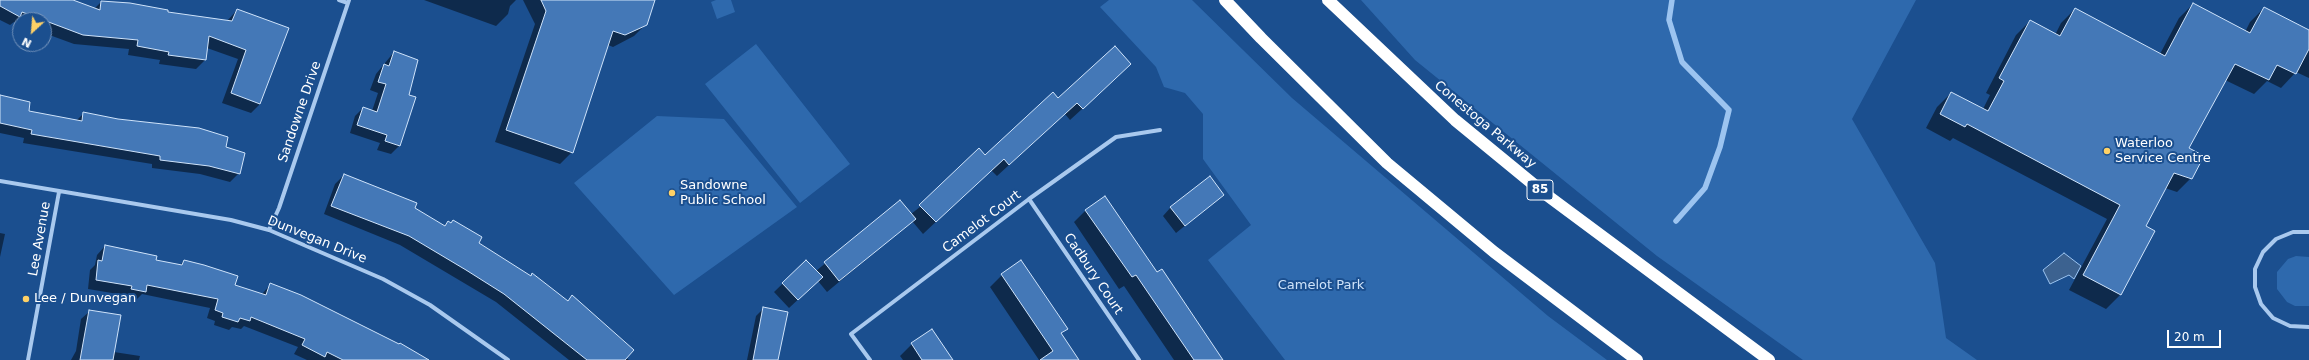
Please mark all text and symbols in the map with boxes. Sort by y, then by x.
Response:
north arrow [12,12,52,52]
text: N [20,34,34,50]
street label: Sandowne Drive [275,59,325,165]
street label: Conestoga Parkway [1431,78,1539,172]
place label: Waterloo Service Centre [2115,136,2211,167]
marker: Waterloo Service Centre [2102,146,2112,156]
place label: Sandowne Public School [680,178,766,209]
road number: 85 [1527,180,1553,200]
street label: Camelot Court [940,187,1024,257]
marker: Sandowne Public School [667,188,677,198]
street label: Lee Avenue [26,200,54,278]
street label: Dunvegan Drive [265,213,369,267]
street label: Cadbury Court [1060,230,1126,318]
park label: Camelot Park [1278,278,1364,294]
place label: Lee / Dunvegan [34,291,136,307]
marker: Lee / Dunvegan [21,294,31,304]
scale bar [2169,322,2223,348]
text: 20 m [2174,330,2205,344]

